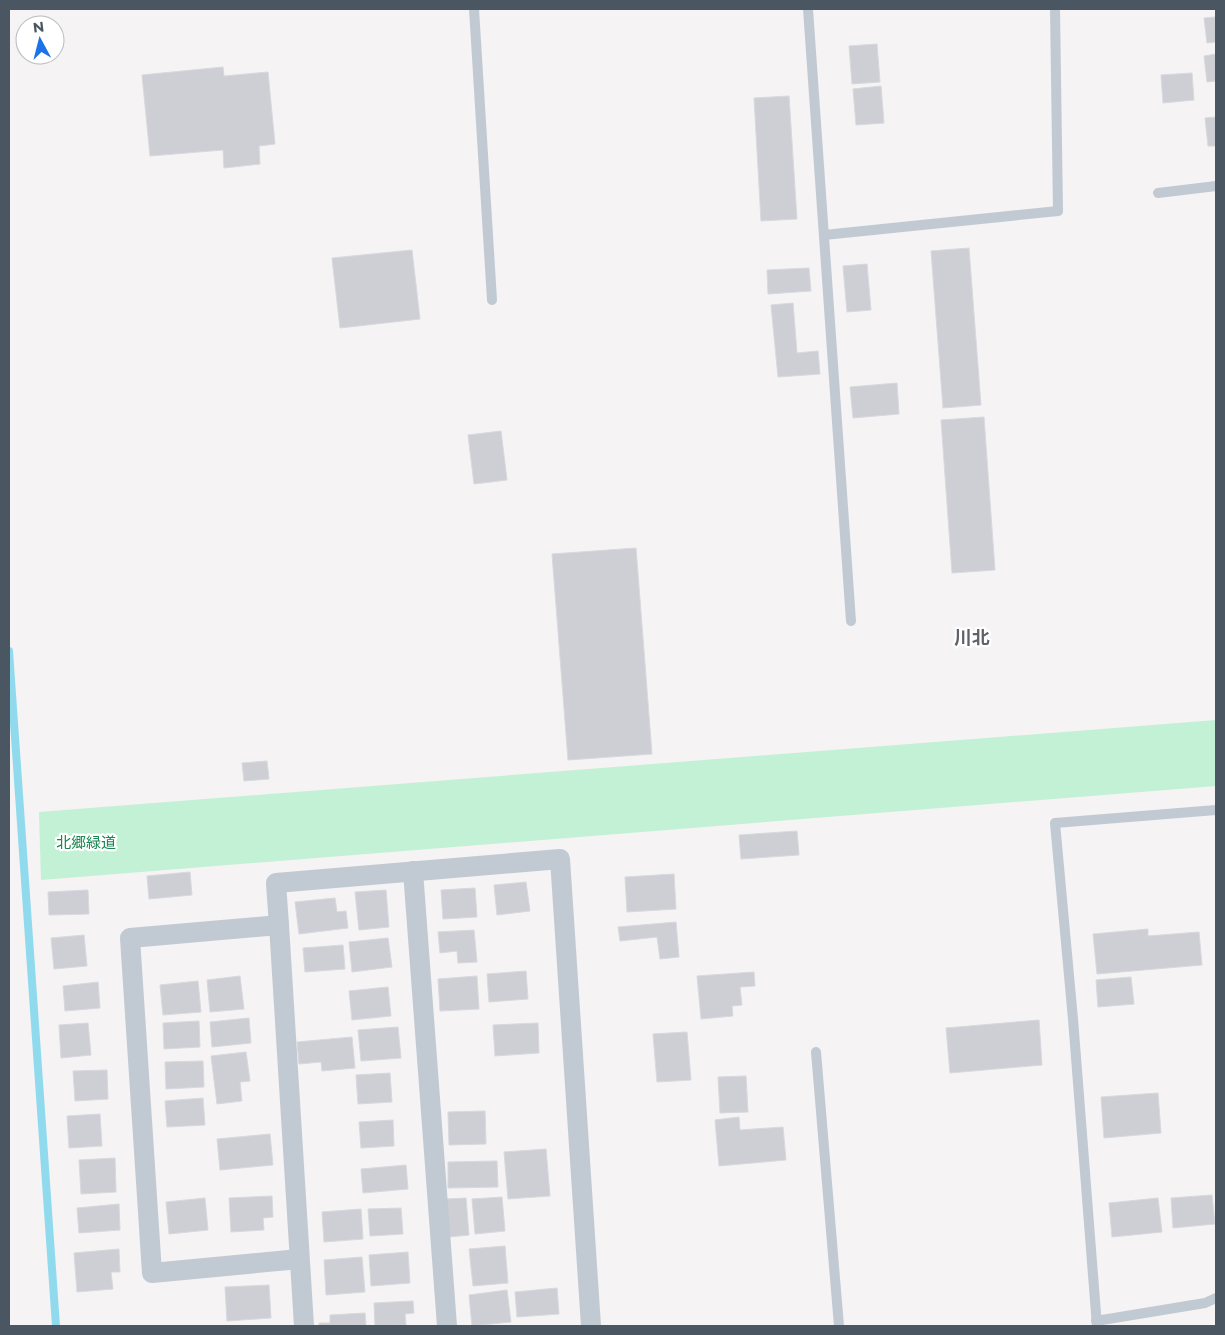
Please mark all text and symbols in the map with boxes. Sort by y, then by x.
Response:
north arrow [15,15,65,65]
text: N [32,17,45,37]
district label: 川北 [954,627,990,649]
park label: 北郷緑道 [56,833,116,852]

